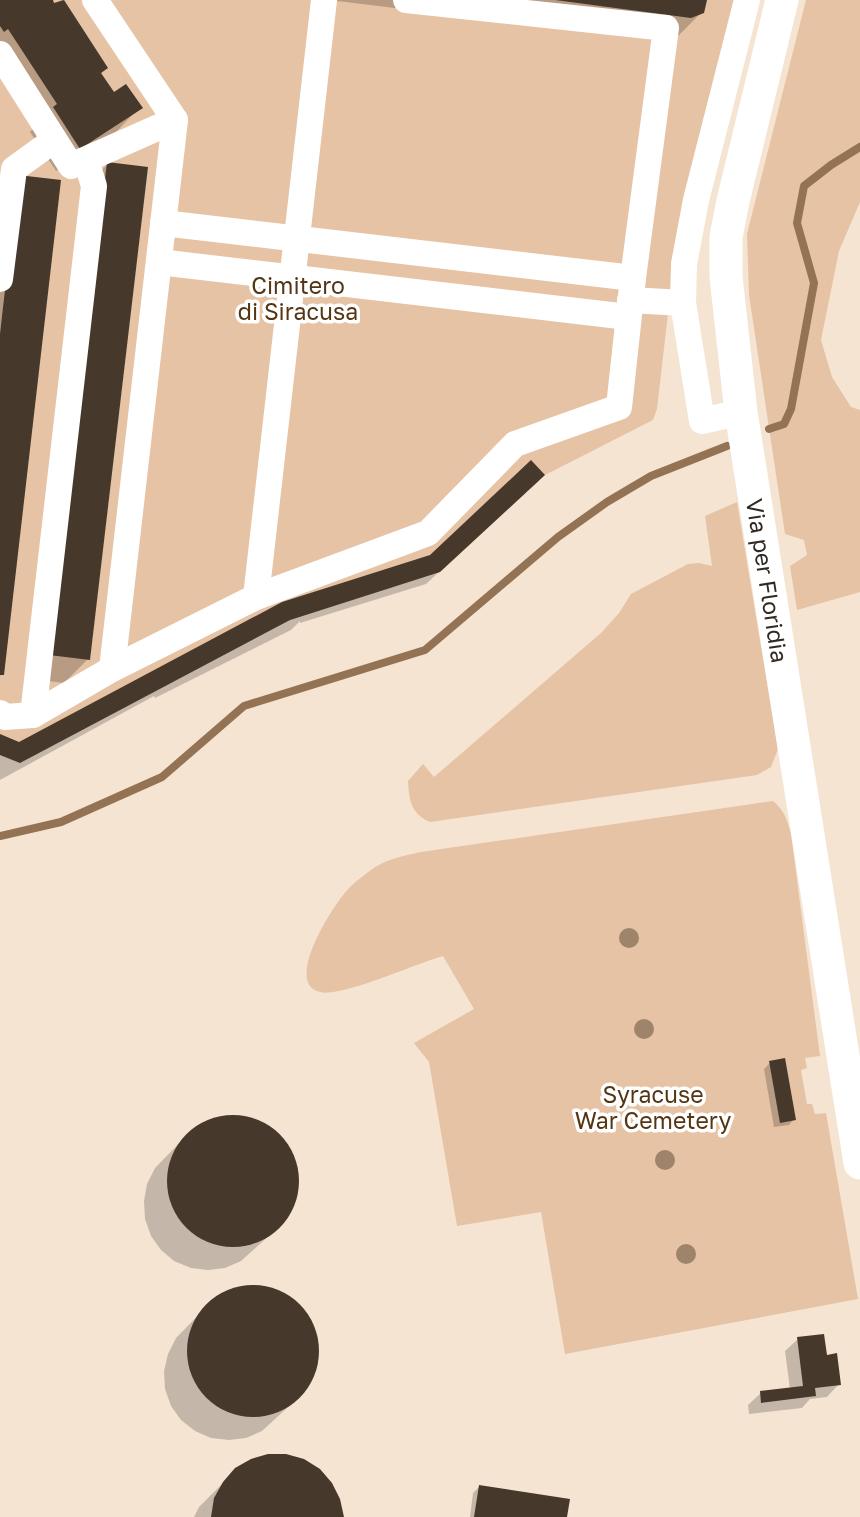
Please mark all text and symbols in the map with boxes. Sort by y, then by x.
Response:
park label: Cimitero di Siracusa [238,271,358,325]
street label: Via per Floridia [741,496,794,665]
park label: Syracuse War Cemetery [575,1080,731,1134]

